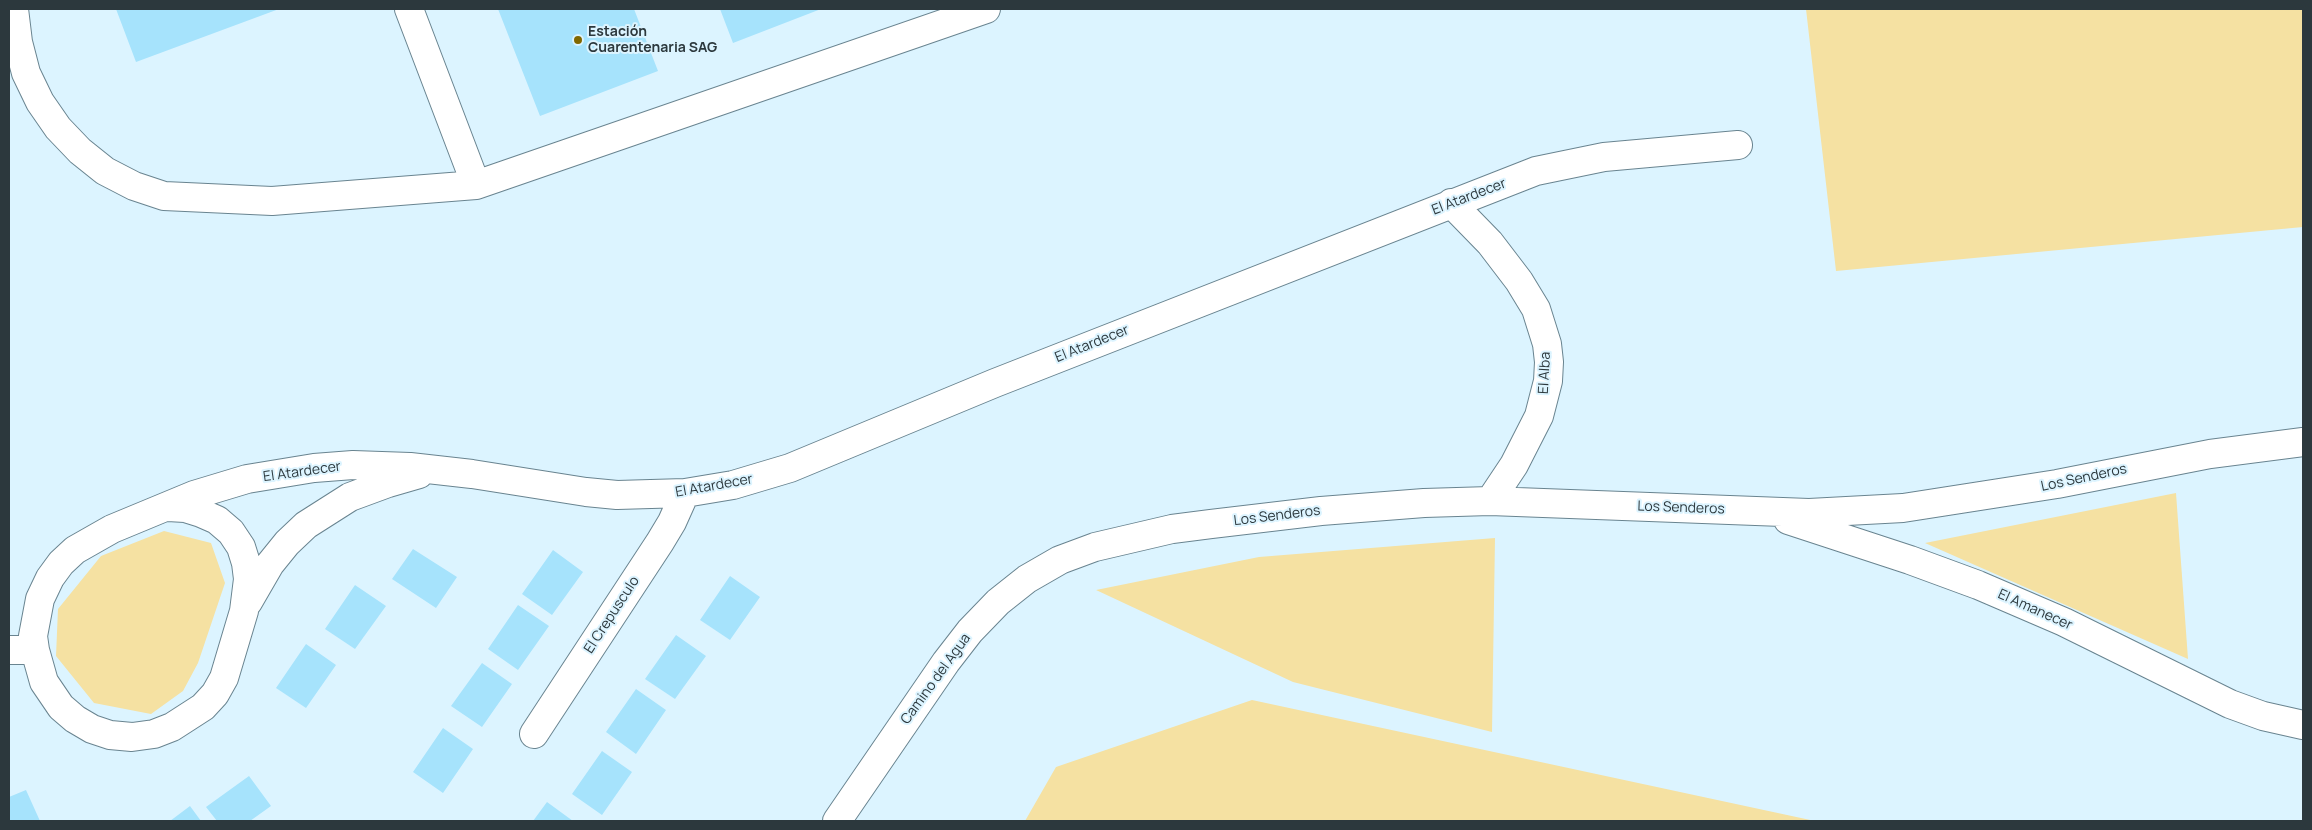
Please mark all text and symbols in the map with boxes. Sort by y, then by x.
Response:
place label: Estación Cuarentenaria SAG [588,24,717,56]
marker: Estación Cuarentenaria SAG [572,34,584,46]
street label: El Atardecer [1429,175,1509,219]
street label: El Atardecer [1053,322,1131,366]
street label: El Alba [1536,351,1554,395]
street label: El Atardecer [262,458,342,486]
street label: Los Senderos [2040,461,2128,495]
street label: El Atardecer [674,471,754,501]
street label: Los Senderos [1637,498,1725,518]
street label: Los Senderos [1233,502,1321,530]
street label: El Crepusculo [581,573,643,657]
street label: El Amanecer [1995,586,2075,634]
street label: Camino del Agua [897,630,975,728]

